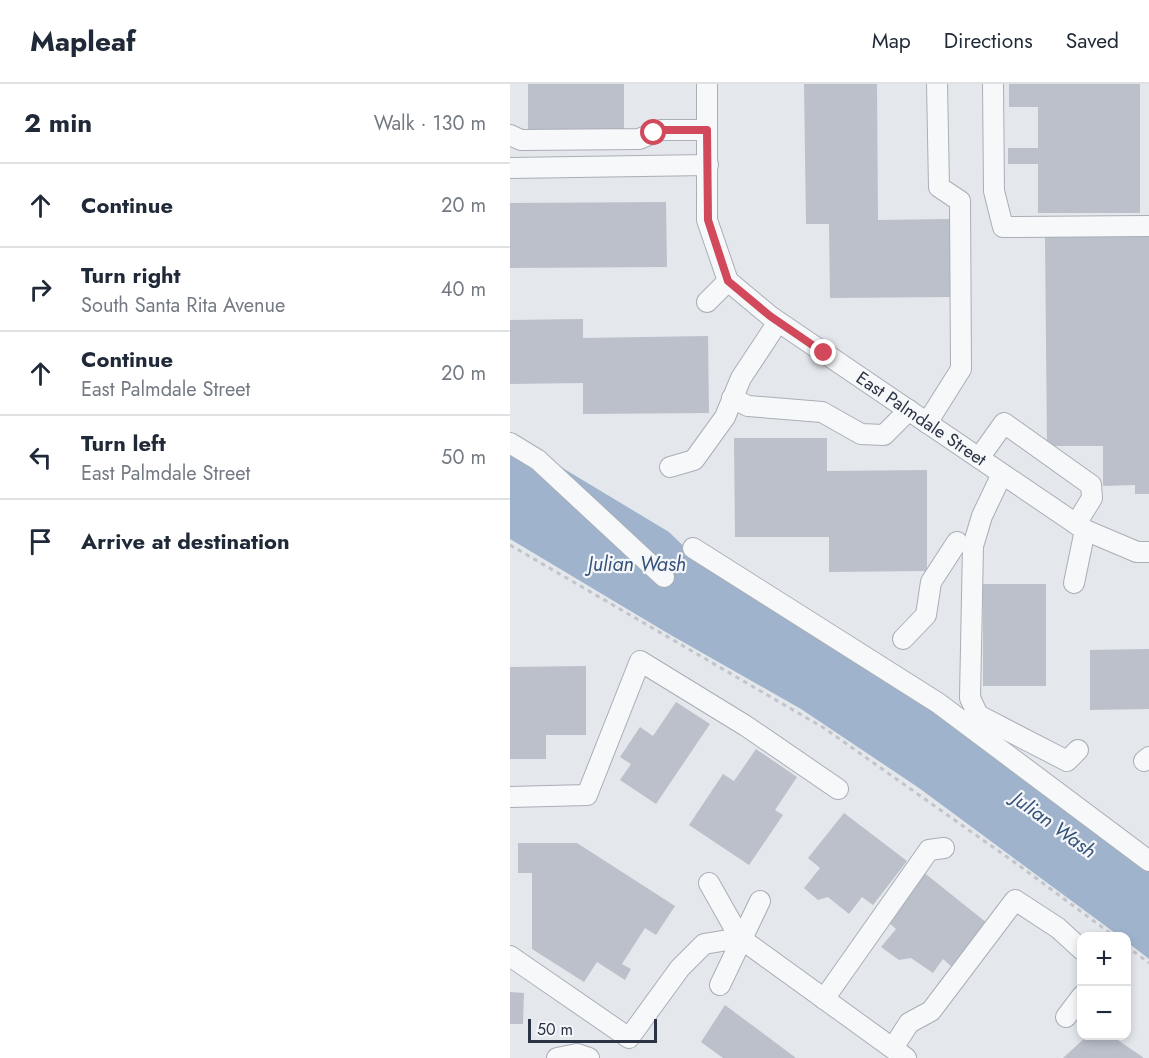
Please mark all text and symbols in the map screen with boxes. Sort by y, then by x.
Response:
text: Mapleaf [30,21,136,62]
text: Map [872,26,911,56]
text: Directions [944,26,1033,56]
text: Saved [1066,26,1119,56]
text: 2 min [24,104,92,142]
text: Walk · 130 m [374,109,486,138]
route start [640,119,666,145]
icon: ahead [24,189,57,222]
text: Continue [81,189,173,221]
text: 20 m [441,191,486,220]
text: Turn right [81,259,181,291]
icon: right [24,273,57,306]
text: 40 m [441,275,486,304]
text: South Santa Rita Avenue [81,291,285,320]
route end [810,339,836,365]
text: Continue [81,343,173,375]
icon: ahead [24,357,57,390]
text: 20 m [441,359,486,388]
street label: East Palmdale Street [851,365,992,473]
text: East Palmdale Street [81,375,250,404]
text: Turn left [81,427,166,459]
icon: left [24,441,57,474]
text: 50 m [441,443,486,472]
text: East Palmdale Street [81,459,250,488]
icon: arrive [24,525,57,558]
text: Arrive at destination [81,525,290,557]
water label: Julian Wash [584,550,686,579]
water label: Julian Wash [1003,782,1102,866]
map controls [1077,932,1131,1040]
button: + [1077,932,1131,986]
button: − [1077,986,1131,1040]
scale bar [528,1016,657,1044]
text: 50 m [537,1018,573,1041]

